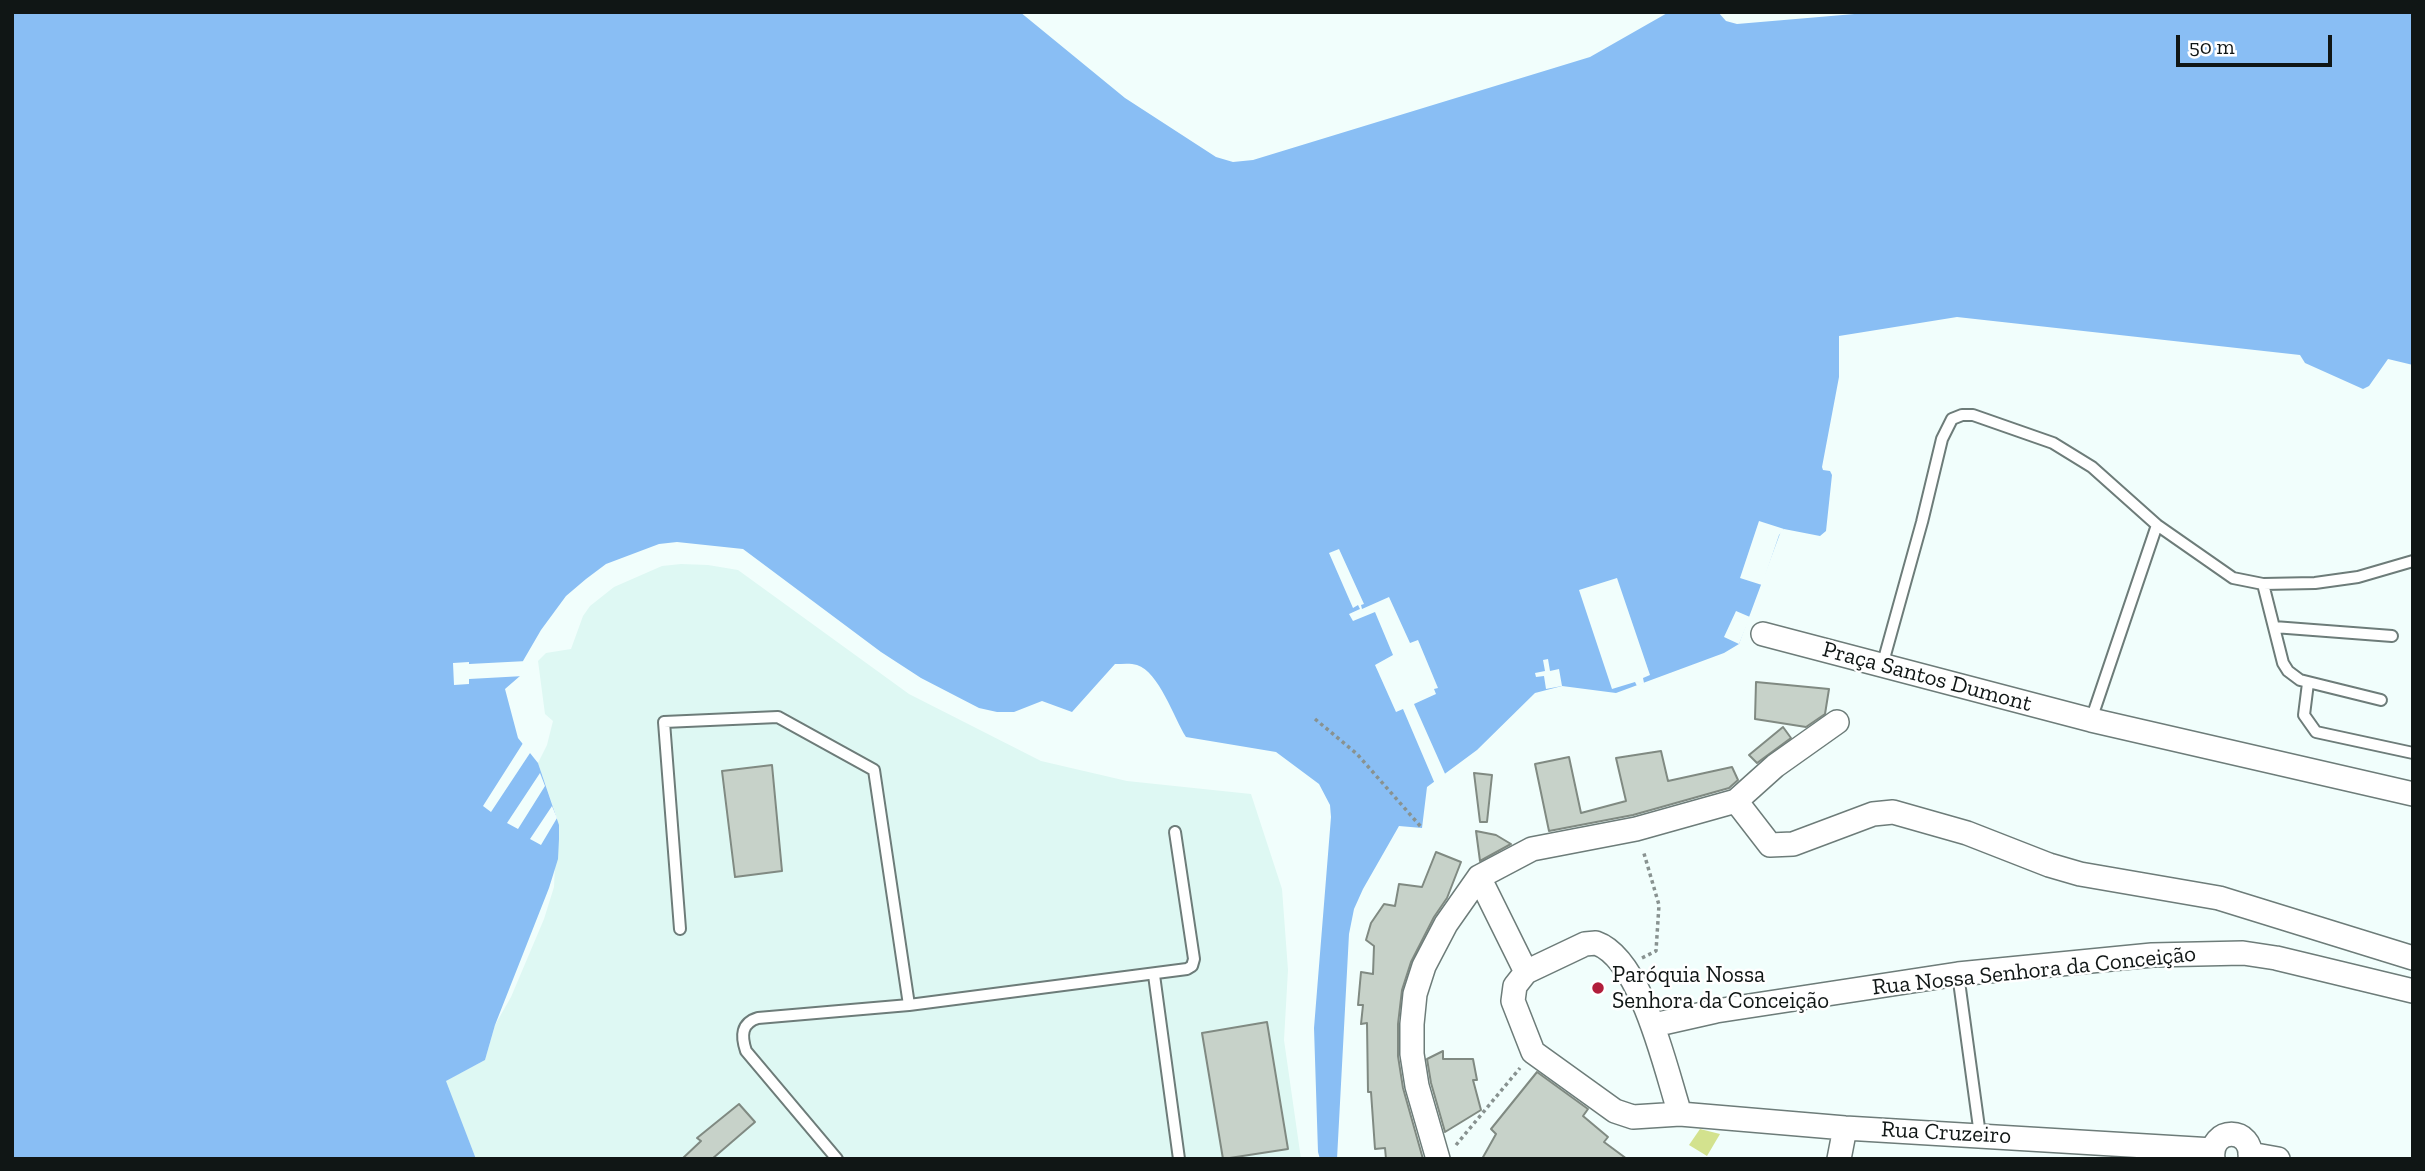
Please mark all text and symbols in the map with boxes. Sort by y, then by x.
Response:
scale bar [2180,21,2336,65]
text: 50 m [2189,34,2235,59]
street label: Praça Santos Dumont [1819,636,2035,718]
street label: Rua Nossa Senhora da Conceição [1871,940,2197,1002]
place label: Paróquia Nossa Senhora da Conceição [1612,961,1829,1015]
marker: Paróquia Nossa Senhora da Conceição [1590,980,1606,996]
street label: Rua Cruzeiro [1880,1116,2012,1150]

